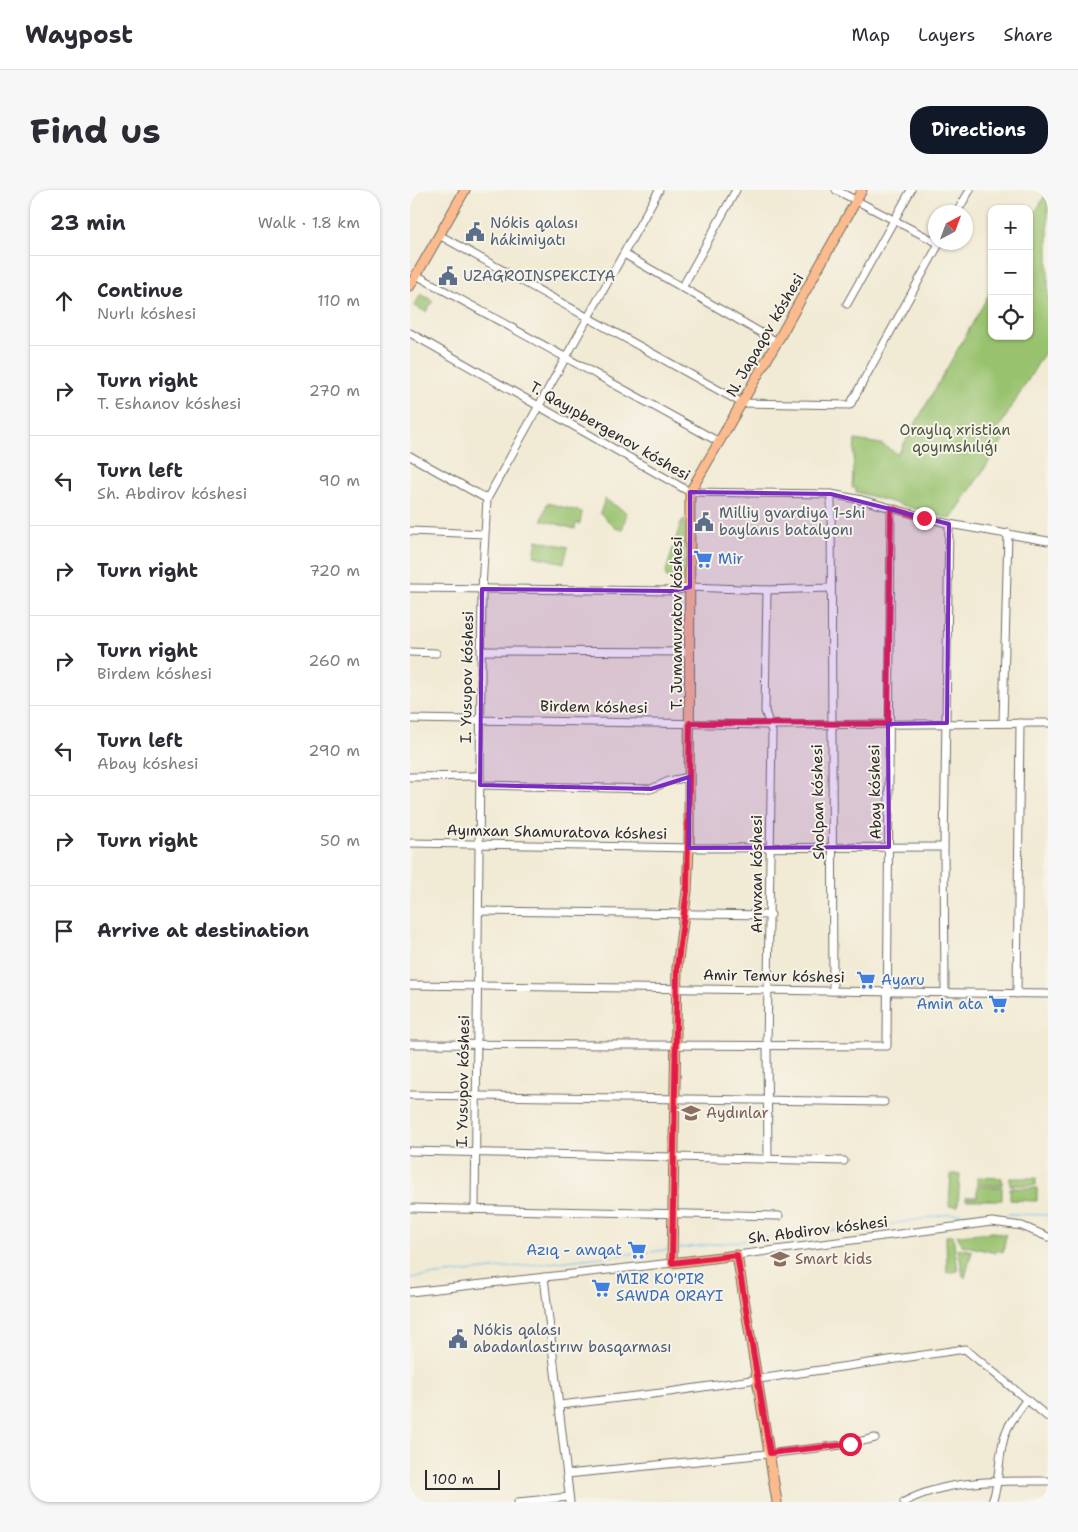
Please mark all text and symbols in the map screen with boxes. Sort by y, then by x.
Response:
text: Waypost [25,19,133,51]
text: Map [852,23,890,47]
text: Layers [918,23,975,47]
text: Share [1003,23,1053,47]
button: Directions [910,106,1048,154]
text: Find us [30,107,161,154]
north arrow [928,205,973,250]
map controls [988,205,1033,340]
button: + [988,205,1033,250]
text: 23 min [50,209,126,237]
text: Walk · 1.8 km [258,212,360,233]
place label: Nókis qalası hákimiyatı [490,213,578,250]
public building icon: Nókis qalası hákimiyatı [464,221,486,243]
button: − [988,250,1033,295]
public building icon: UZAGROINSPEKCIYA [437,265,459,287]
place label: UZAGROINSPEKCIYA [463,266,616,286]
street label: N. Japaqov kóshesi [721,270,809,400]
text: Continue [97,278,183,303]
icon: ahead [50,287,78,315]
text: 110 m [317,290,360,311]
button: locate [988,295,1033,340]
text: Nurlı kóshesi [97,303,196,324]
text: Turn right [97,368,198,393]
icon: right [50,377,78,405]
street label: T. Qayıpbergenov kóshesi [526,377,694,485]
text: 270 m [309,380,360,401]
text: T. Eshanov kóshesi [97,393,241,414]
park label: Oraylıq xristian qoyımshılıǵı [899,420,1011,457]
text: Turn left [97,458,183,483]
icon: left [50,467,78,495]
text: 90 m [319,470,360,491]
text: Sh. Abdirov kóshesi [97,483,247,504]
place label: Milliy gvardiya 1-shi baylanıs batalyonı [719,503,866,540]
route end [913,507,936,530]
public building icon: Milliy gvardiya 1-shi baylanıs batalyonı [693,511,715,533]
street label: T. Jumamuratov kóshesi [667,536,687,710]
supermarket icon: Mir [692,548,714,570]
place label: Mir [718,549,743,569]
icon: right [50,557,78,585]
text: Turn right [97,558,198,583]
text: 720 m [309,560,360,581]
street label: I. Yusupov kóshesi [456,611,478,743]
text: Turn right [97,638,198,663]
icon: right [50,647,78,675]
text: 260 m [308,650,360,671]
text: Birdem kóshesi [97,663,212,684]
street label: Birdem kóshesi [540,696,648,718]
text: Turn left [97,728,183,753]
icon: left [50,737,78,765]
text: 290 m [308,740,360,761]
street label: Sholpan kóshesi [807,744,829,860]
street label: Abay kóshesi [864,744,886,840]
text: Abay kóshesi [97,753,199,774]
street label: Arıwxan kóshesi [747,815,767,933]
street label: Ayımxan Shamuratova kóshesi [446,820,668,844]
icon: right [50,827,78,855]
text: Turn right [97,828,198,853]
text: 50 m [320,830,360,851]
icon: arrive [50,917,78,945]
text: Arrive at destination [97,918,309,943]
street label: Amir Temur kóshesi [703,965,845,987]
supermarket icon: Ayaru [855,969,877,991]
place label: Ayaru [881,970,925,990]
supermarket icon: Amin ata [987,993,1009,1015]
place label: Amin ata [916,994,984,1014]
street label: I. Yusupov kóshesi [452,1015,474,1147]
school or university icon: Aydınlar [680,1102,702,1124]
place label: Aydınlar [706,1103,769,1123]
street label: Sh. Abdirov kóshesi [747,1211,889,1249]
supermarket icon: Azıq - awqat [626,1239,648,1261]
place label: Azıq - awqat [526,1240,622,1260]
school or university icon: Smart kids [769,1248,791,1270]
place label: Smart kids [795,1249,873,1269]
place label: MIR KO'PIR SAWDA ORAYI [616,1269,723,1306]
supermarket icon: MIR KO'PIR SAWDA ORAYI [590,1277,612,1299]
place label: Nókis qalası abadanlastırıw basqarması [473,1320,672,1357]
public building icon: Nókis qalası abadanlastırıw basqarması [447,1328,469,1350]
route start [839,1433,862,1456]
scale bar [425,1467,500,1490]
text: 100 m [432,1470,474,1488]

